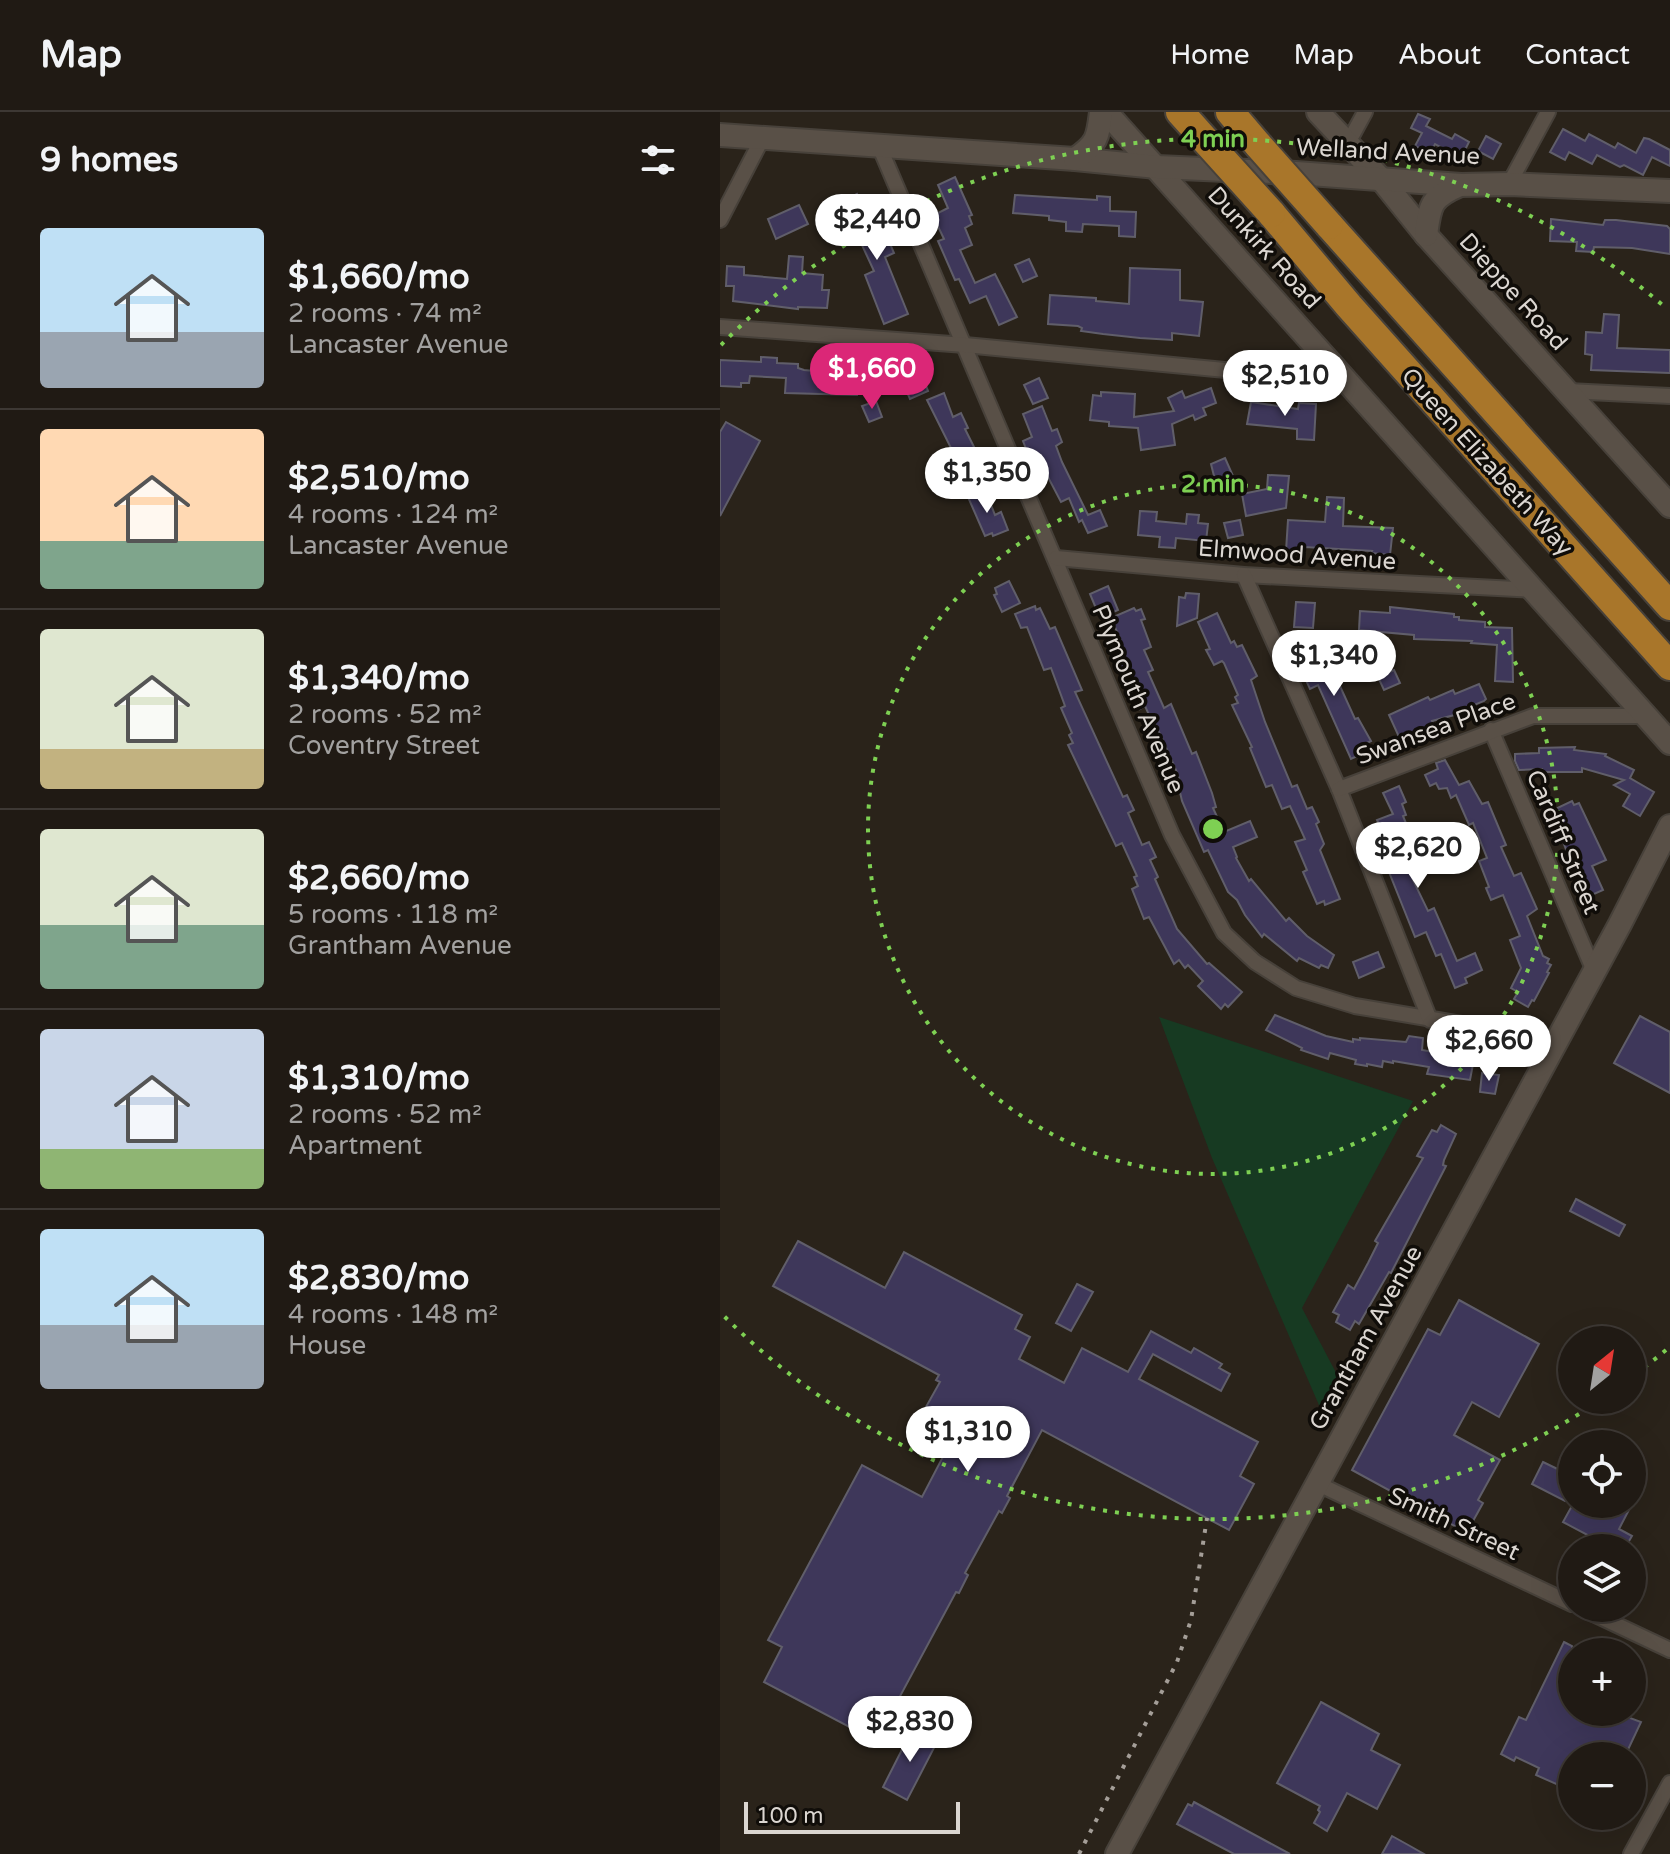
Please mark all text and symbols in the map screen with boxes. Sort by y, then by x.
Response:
text: Map [40,32,122,78]
text: Home [1170,38,1250,72]
text: Map [1294,38,1354,72]
text: About [1398,38,1481,72]
text: Contact [1525,38,1630,72]
text: 4 min [1181,125,1245,154]
street label: Welland Avenue [1295,133,1481,171]
icon: filters [636,138,680,182]
text: 9 homes [40,140,178,181]
street label: Dunkirk Road [1201,181,1327,315]
pin: $2,440 [812,194,942,262]
text: $2,440 [833,204,921,235]
street label: Dieppe Road [1453,227,1573,357]
text: $1,660/mo [288,257,470,298]
icon: home [104,260,200,356]
text: 2 rooms · 74 m² [288,298,482,329]
text: Lancaster Avenue [288,329,509,360]
pin: $1,660 [807,343,937,411]
pin: $2,510 [1220,350,1350,418]
text: $1,660 [828,353,916,384]
text: $2,510 [1241,360,1329,391]
street label: Queen Elizabeth Way [1395,362,1579,562]
pin: $1,350 [922,447,1052,515]
text: $1,350 [943,457,1031,488]
text: $2,510/mo [288,458,470,499]
icon: home [104,461,200,557]
text: 2 min [1181,470,1245,499]
text: 4 rooms · 124 m² [288,499,498,530]
text: Lancaster Avenue [288,530,509,561]
street label: Elmwood Avenue [1197,534,1397,576]
street label: Plymouth Avenue [1085,600,1191,798]
pin: $1,340 [1269,630,1399,698]
text: $1,340 [1290,640,1378,671]
text: $1,340/mo [288,658,470,699]
icon: home [104,661,200,757]
street label: Swansea Place [1352,687,1520,771]
text: 2 rooms · 52 m² [288,699,482,730]
text: Coventry Street [288,730,480,761]
street label: Cardiff Street [1520,766,1606,918]
centre of rings [1199,815,1227,843]
pin: $2,620 [1353,822,1483,890]
text: $2,620 [1374,832,1462,863]
text: $2,660/mo [288,858,470,899]
icon: home [104,861,200,957]
text: 5 rooms · 118 m² [288,899,498,930]
text: Grantham Avenue [288,930,512,961]
pin: $2,660 [1424,1015,1554,1083]
text: $2,660 [1445,1025,1533,1056]
text: $1,310/mo [288,1058,470,1099]
icon: home [104,1061,200,1157]
text: 2 rooms · 52 m² [288,1099,482,1130]
text: Apartment [288,1130,422,1161]
street label: Grantham Avenue [1303,1241,1429,1435]
text: $2,830/mo [288,1258,469,1299]
icon: home [104,1261,200,1357]
text: 4 rooms · 148 m² [288,1299,498,1330]
north arrow [1558,1326,1646,1414]
map controls [1558,1326,1646,1830]
text: House [288,1330,366,1361]
pin: $1,310 [903,1406,1033,1474]
text: $1,310 [924,1416,1012,1447]
button: locate [1558,1430,1646,1518]
street label: Smith Street [1384,1481,1524,1567]
button: layers [1558,1534,1646,1622]
button: + [1558,1638,1646,1726]
pin: $2,830 [845,1696,975,1764]
text: $2,830 [866,1706,954,1737]
button: − [1558,1742,1646,1830]
scale bar [744,1798,960,1834]
text: 100 m [756,1803,823,1829]

